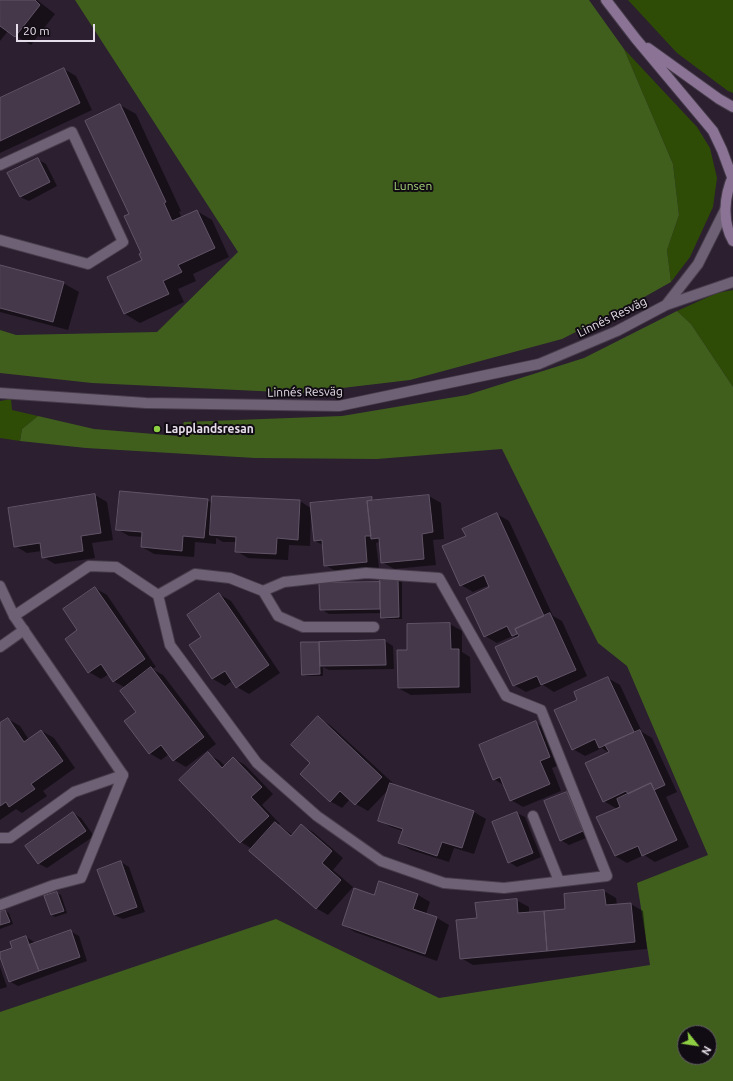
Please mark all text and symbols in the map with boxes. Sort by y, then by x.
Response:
scale bar [18,16,97,42]
text: 20 m [23,24,50,37]
park label: Lunsen [394,179,432,193]
street label: Linnés Resväg [575,294,649,340]
street label: Linnés Resväg [267,384,343,400]
place label: Lapplandsresan [165,422,254,436]
marker: Lapplandsresan [152,424,162,434]
north arrow [677,1025,717,1065]
text: N [699,1044,714,1057]

